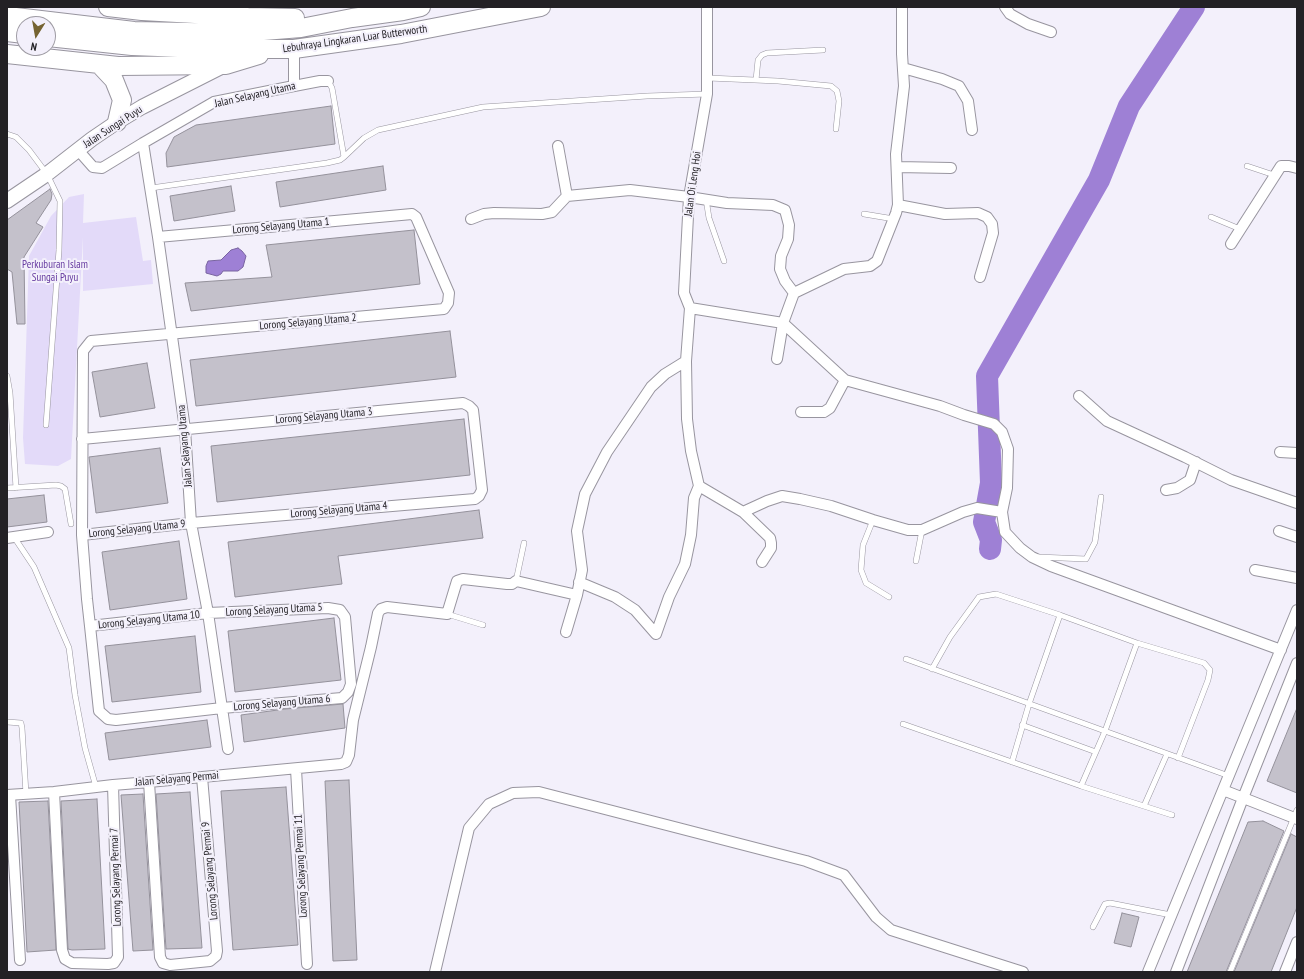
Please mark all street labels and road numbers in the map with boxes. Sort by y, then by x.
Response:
street label: Lebuhraya Lingkaran Luar Butterworth [282,22,428,56]
street label: Jalan Selayang Utama [213,79,297,111]
street label: Jalan Sungai Puyu [81,103,145,151]
street label: Jalan Oi Leng Hoi [682,151,704,217]
street label: Lorong Selayang Utama 1 [232,215,330,237]
street label: Lorong Selayang Utama 2 [259,311,357,333]
street label: Jalan Selayang Utama [175,404,195,488]
street label: Lorong Selayang Utama 3 [275,405,373,427]
street label: Lorong Selayang Utama 4 [290,499,388,521]
street label: Lorong Selayang Utama 9 [88,517,186,541]
street label: Lorong Selayang Utama 5 [225,601,323,619]
street label: Lorong Selayang Utama 10 [98,608,200,632]
street label: Lorong Selayang Utama 6 [233,692,331,714]
street label: Jalan Selayang Permai [135,769,219,789]
street label: Lorong Selayang Permai 11 [292,814,310,918]
street label: Lorong Selayang Permai 9 [199,821,221,921]
street label: Lorong Selayang Permai 7 [108,827,124,927]

